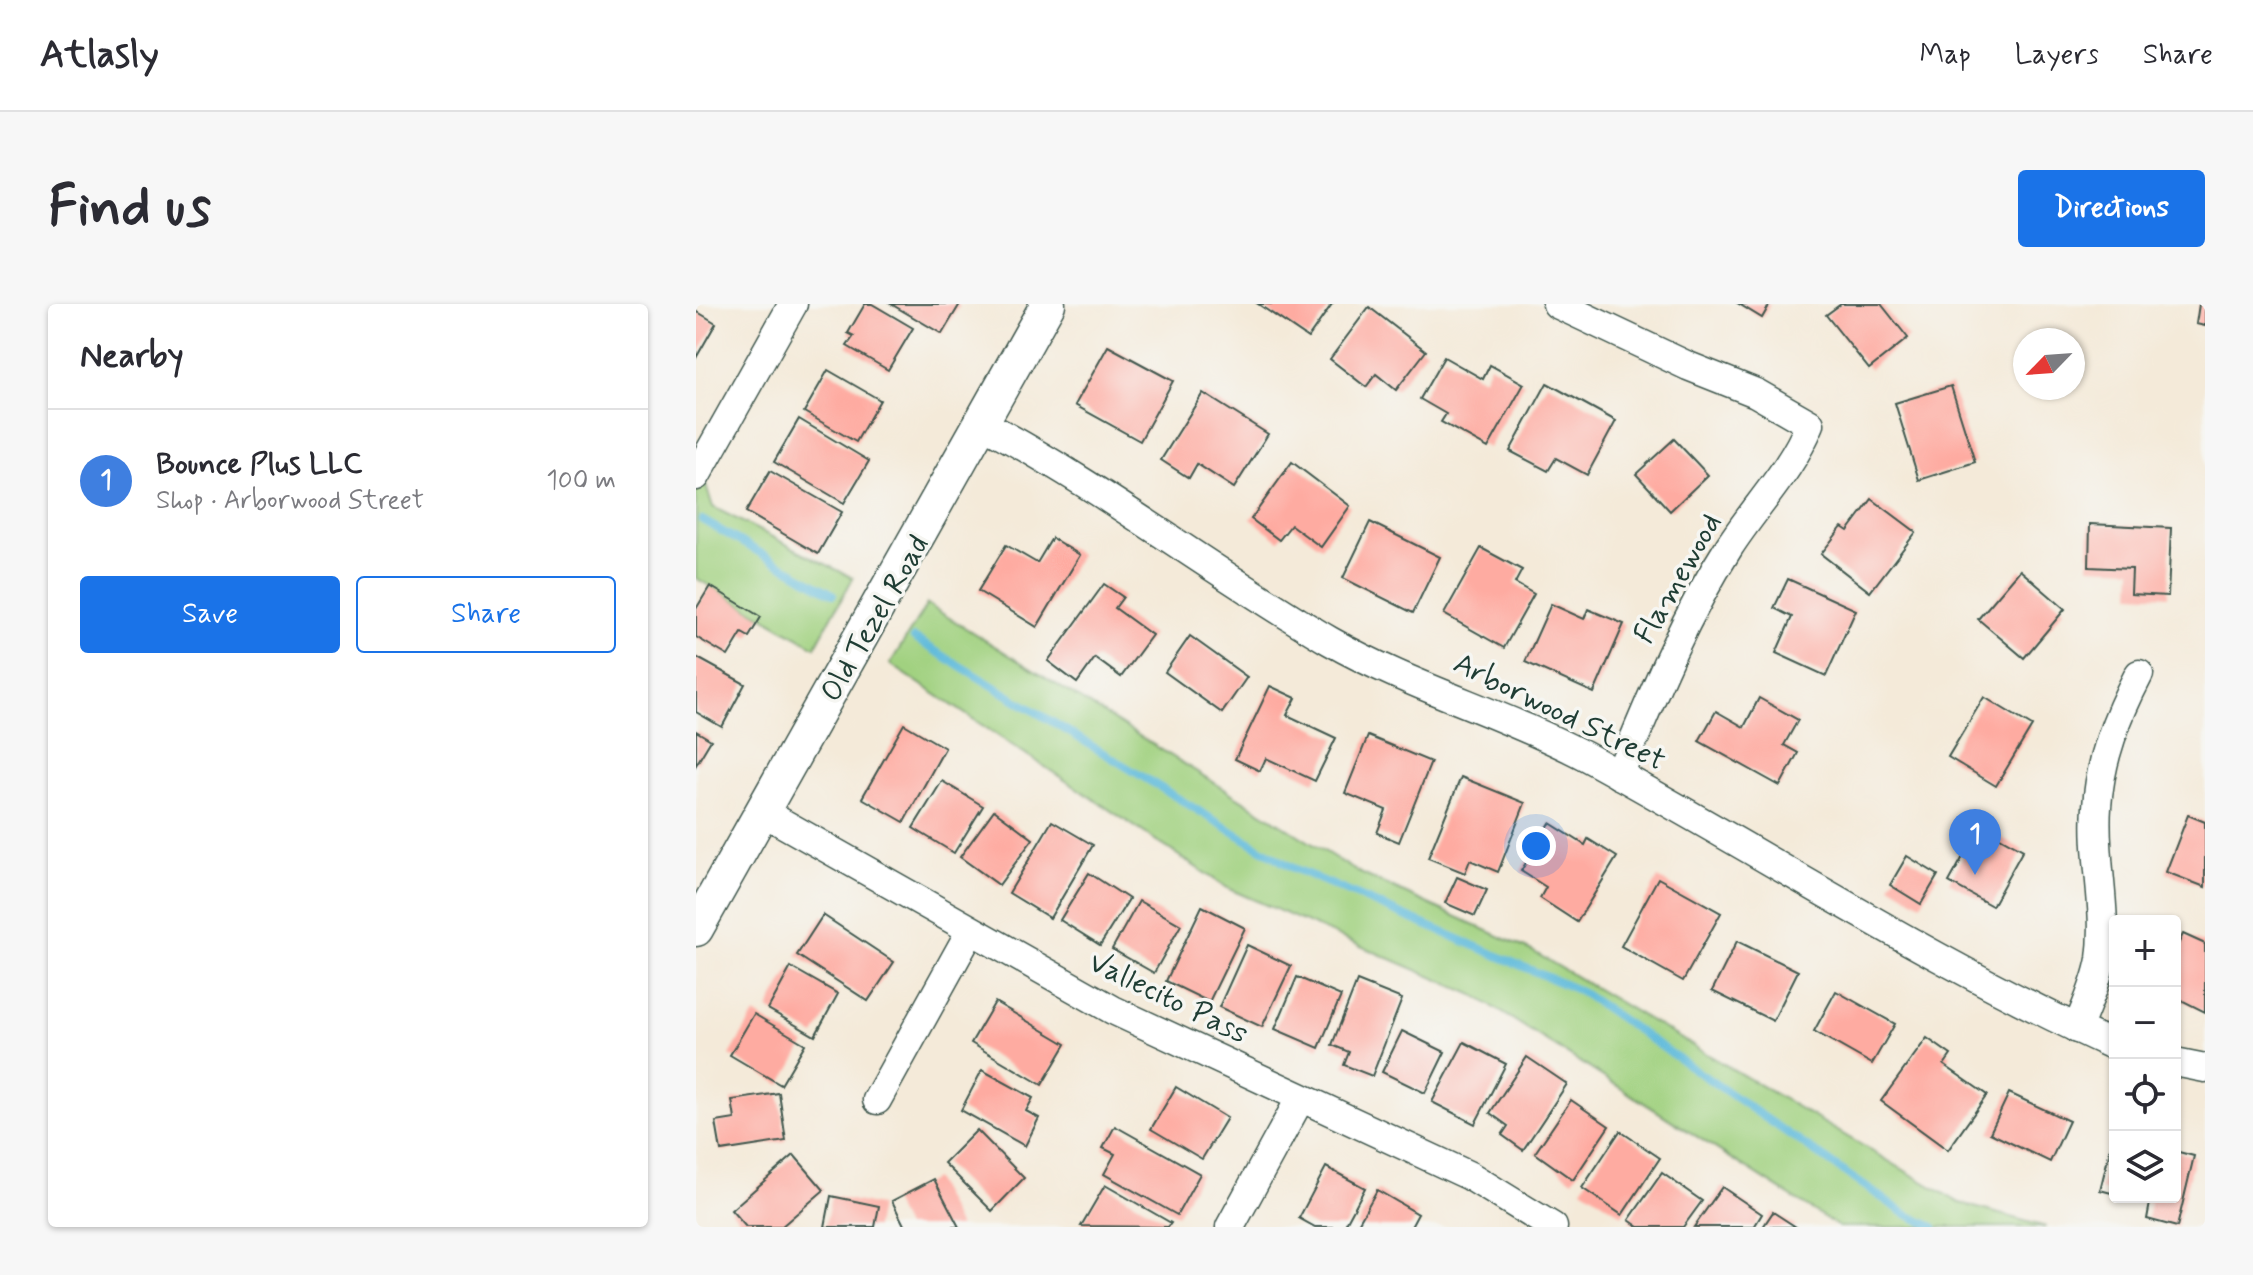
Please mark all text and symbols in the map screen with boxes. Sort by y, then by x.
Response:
text: Atlasly [40,31,159,80]
text: Map [1920,37,1971,74]
text: Layers [2015,37,2099,74]
text: Share [2143,37,2213,74]
button: Directions [2018,170,2205,247]
text: Find us [48,172,211,245]
north arrow [2013,328,2085,400]
text: Nearby [80,334,184,379]
text: Bounce Plus LLC [156,445,362,484]
text: 1 [100,464,112,498]
text: 100 m [546,464,616,498]
text: Shop · Arborwood Street [156,484,424,518]
street label: Flamewood [1625,507,1731,651]
street label: Old Tezel Road [812,528,939,709]
button: Save [80,576,340,653]
button: Share [356,576,616,653]
street label: Arborwood Street [1447,644,1672,781]
pin: 1 [1949,809,2001,875]
your location [1516,826,1556,866]
map controls [2109,915,2181,1203]
button: + [2109,915,2181,987]
street label: Vallecito Pass [1082,943,1254,1054]
button: − [2109,987,2181,1059]
button: locate [2109,1059,2181,1131]
button: layers [2109,1131,2181,1203]

